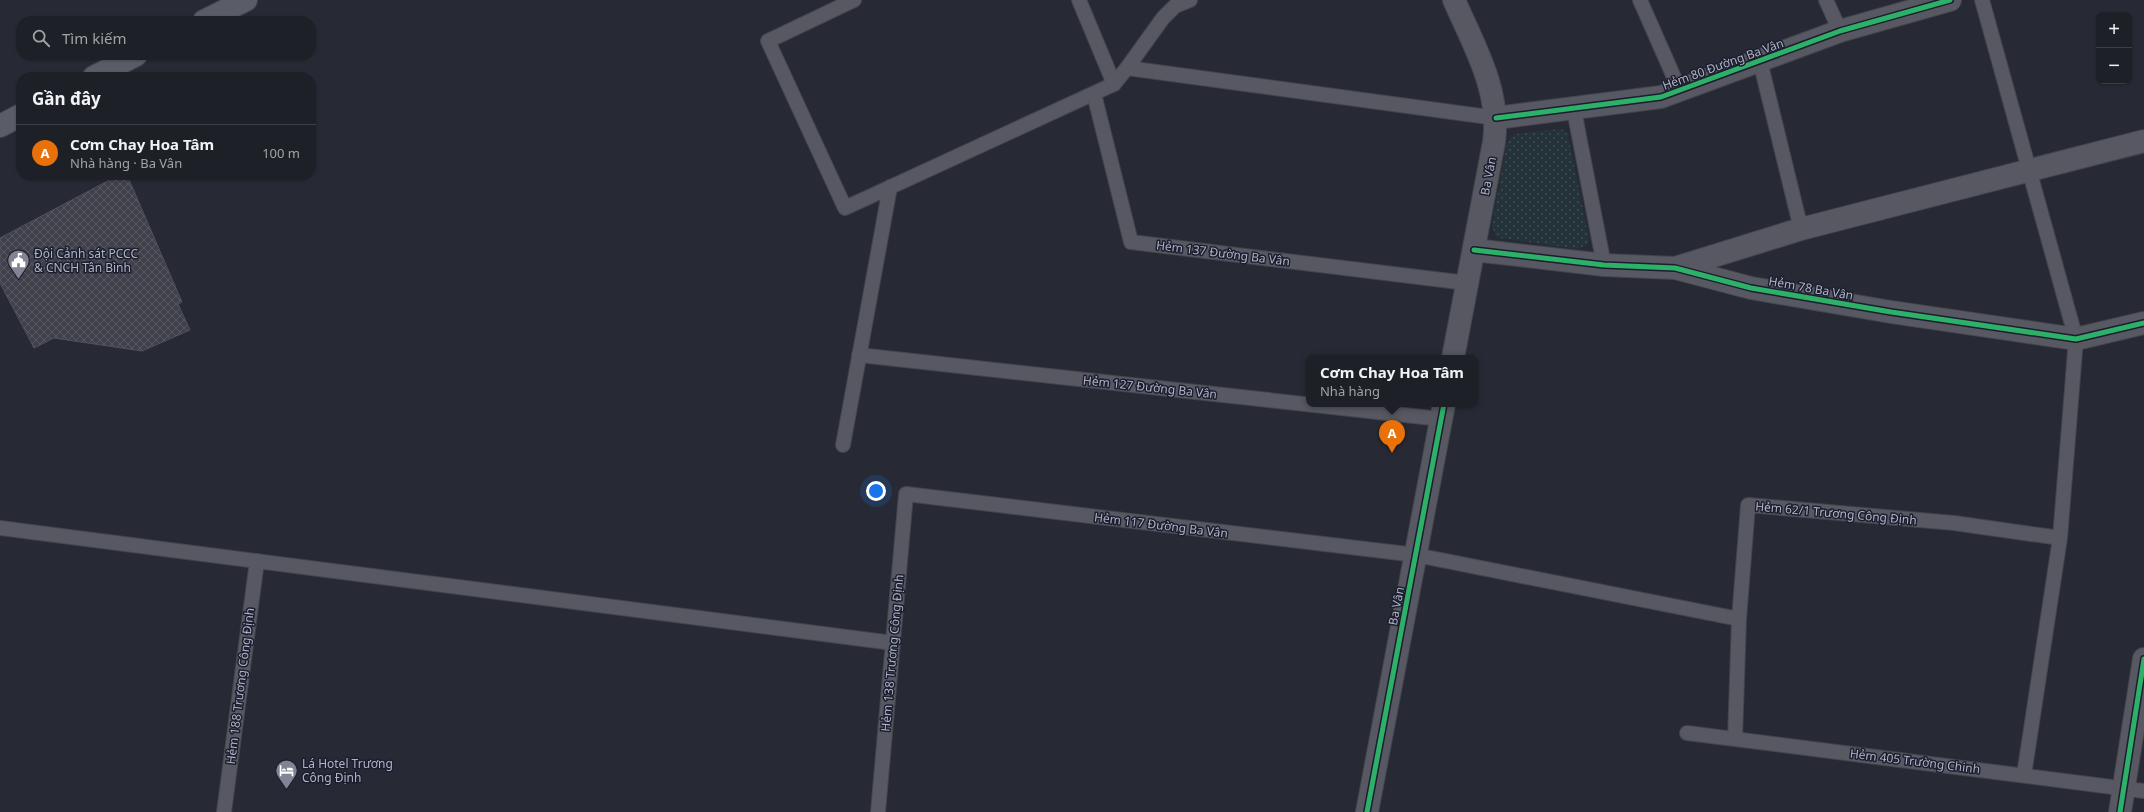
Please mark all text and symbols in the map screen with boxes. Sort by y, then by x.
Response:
map controls [2096,12,2132,84]
button: + [2096,12,2132,48]
search box [16,16,316,60]
icon: search [30,27,52,49]
text: Tìm kiếm [62,28,127,48]
street label: Hẻm 80 Đường Ba Vân [1660,34,1786,94]
button: − [2096,48,2132,84]
text: Gần đây [32,87,101,110]
text: Cơm Chay Hoa Tâm [70,134,214,154]
text: A [41,144,50,162]
text: 100 m [262,144,300,162]
text: Nhà hàng · Ba Vân [70,154,182,172]
street label: Ba Vân [1476,155,1500,197]
street label: Hẻm 137 Đường Ba Vân [1155,236,1291,270]
place label: Đội Cảnh sát PCCC & CNCH Tân Bình [34,245,138,276]
public building icon: Đội Cảnh sát PCCC & CNCH Tân Bình [6,247,32,280]
street label: Hẻm 78 Ba Vân [1767,272,1855,304]
popup [1306,355,1478,407]
text: Cơm Chay Hoa Tâm [1320,362,1464,382]
street label: Hẻm 127 Đường Ba Vân [1082,372,1218,402]
text: Nhà hàng [1320,382,1380,400]
pin: A [1379,420,1405,453]
your location [866,481,886,501]
street label: Hẻm 62/1 Trương Công Định [1755,497,1917,529]
street label: Hẻm 117 Đường Ba Vân [1093,508,1229,542]
street label: Hẻm 138 Trương Công Định [877,574,907,732]
street label: Ba Vân [1384,585,1408,627]
street label: Hẻm 188 Trương Công Định [222,607,258,765]
street label: Hẻm 405 Trường Chinh [1849,745,1981,777]
place label: Lá Hotel Trương Công Định [302,755,393,786]
hotel icon: Lá Hotel Trương Công Định [273,757,299,790]

